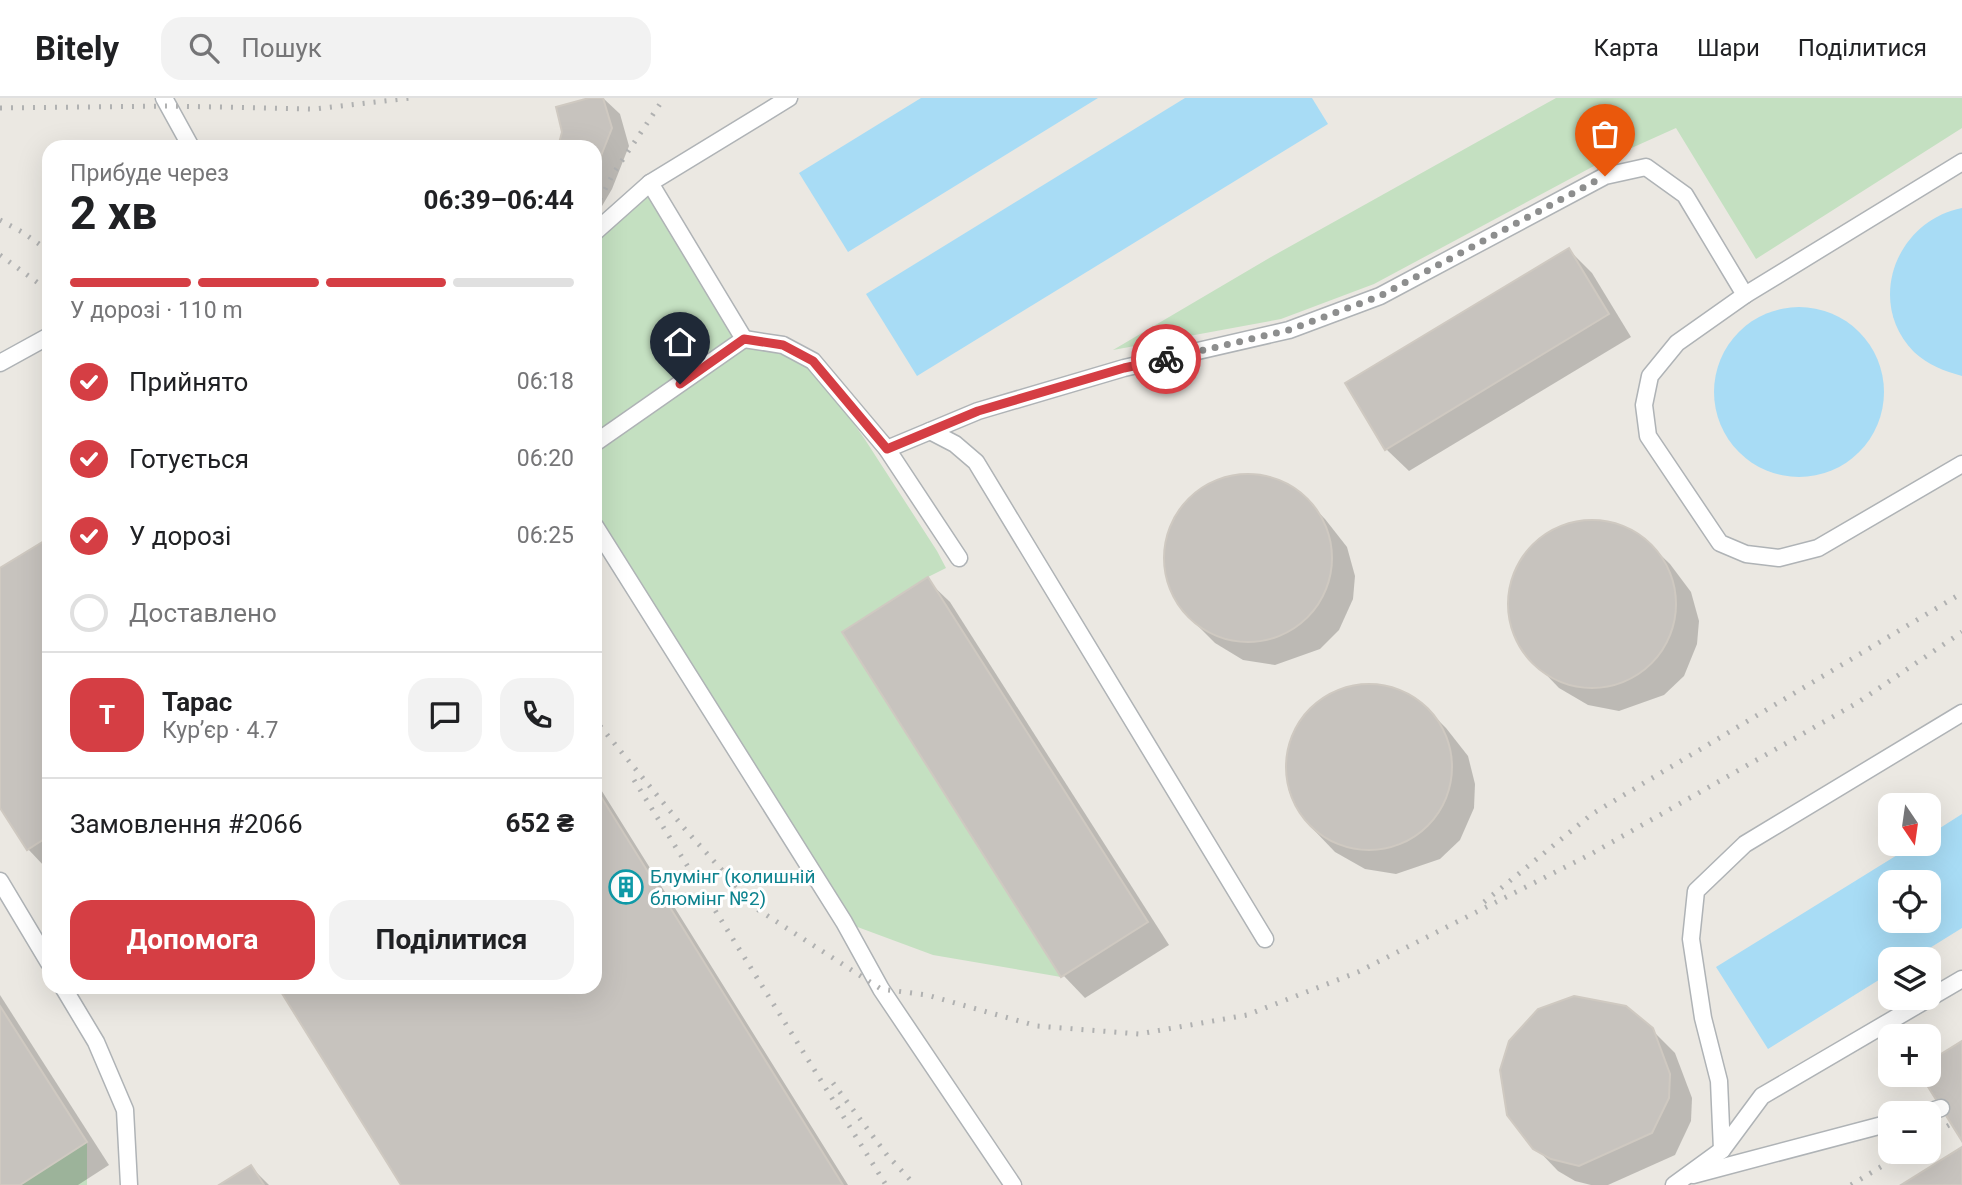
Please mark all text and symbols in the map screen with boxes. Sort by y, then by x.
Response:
search box [161,17,651,80]
text: Bitely [35,29,119,68]
icon: search [185,29,223,67]
text: Пошук [241,33,322,63]
text: Карта [1593,34,1659,62]
text: Шари [1697,34,1760,62]
text: Поділитися [1798,34,1927,62]
pin [1575,104,1635,176]
icon: bag [1586,115,1624,153]
text: Прибуде через [70,160,229,187]
text: 06:39–06:44 [424,185,574,215]
text: 2 хв [70,186,157,240]
text: У дорозі · 110 m [70,297,243,324]
pin [650,312,710,384]
icon: home [661,323,699,361]
courier [1131,324,1201,394]
icon: bike [1147,340,1185,378]
icon: check [70,363,108,401]
text: Прийнято [129,367,248,397]
text: 06:18 [517,368,574,395]
icon: check [70,440,108,478]
text: Готується [129,444,249,474]
text: 06:20 [517,445,574,472]
icon: check [70,517,108,555]
text: У дорозі [129,521,231,551]
text: 06:25 [517,522,574,549]
text: Доставлено [129,598,277,628]
button: chat [408,678,482,752]
button: phone [500,678,574,752]
text: Тарас [162,687,232,717]
text: Т [99,700,115,730]
text: Кур’єр · 4.7 [162,717,278,744]
north arrow [1878,793,1941,856]
map controls [1878,793,1941,1164]
text: 652 ₴ [505,808,574,838]
text: Замовлення #2066 [70,809,303,839]
place label: Блумінг (колишній блюмінг №2) [650,865,815,910]
building icon: Блумінг (колишній блюмінг №2) [607,868,645,906]
button: locate [1878,870,1941,933]
button: Допомога [70,900,315,980]
button: Поділитися [329,900,574,980]
button: layers [1878,947,1941,1010]
button: + [1878,1024,1941,1087]
button: − [1878,1101,1941,1164]

